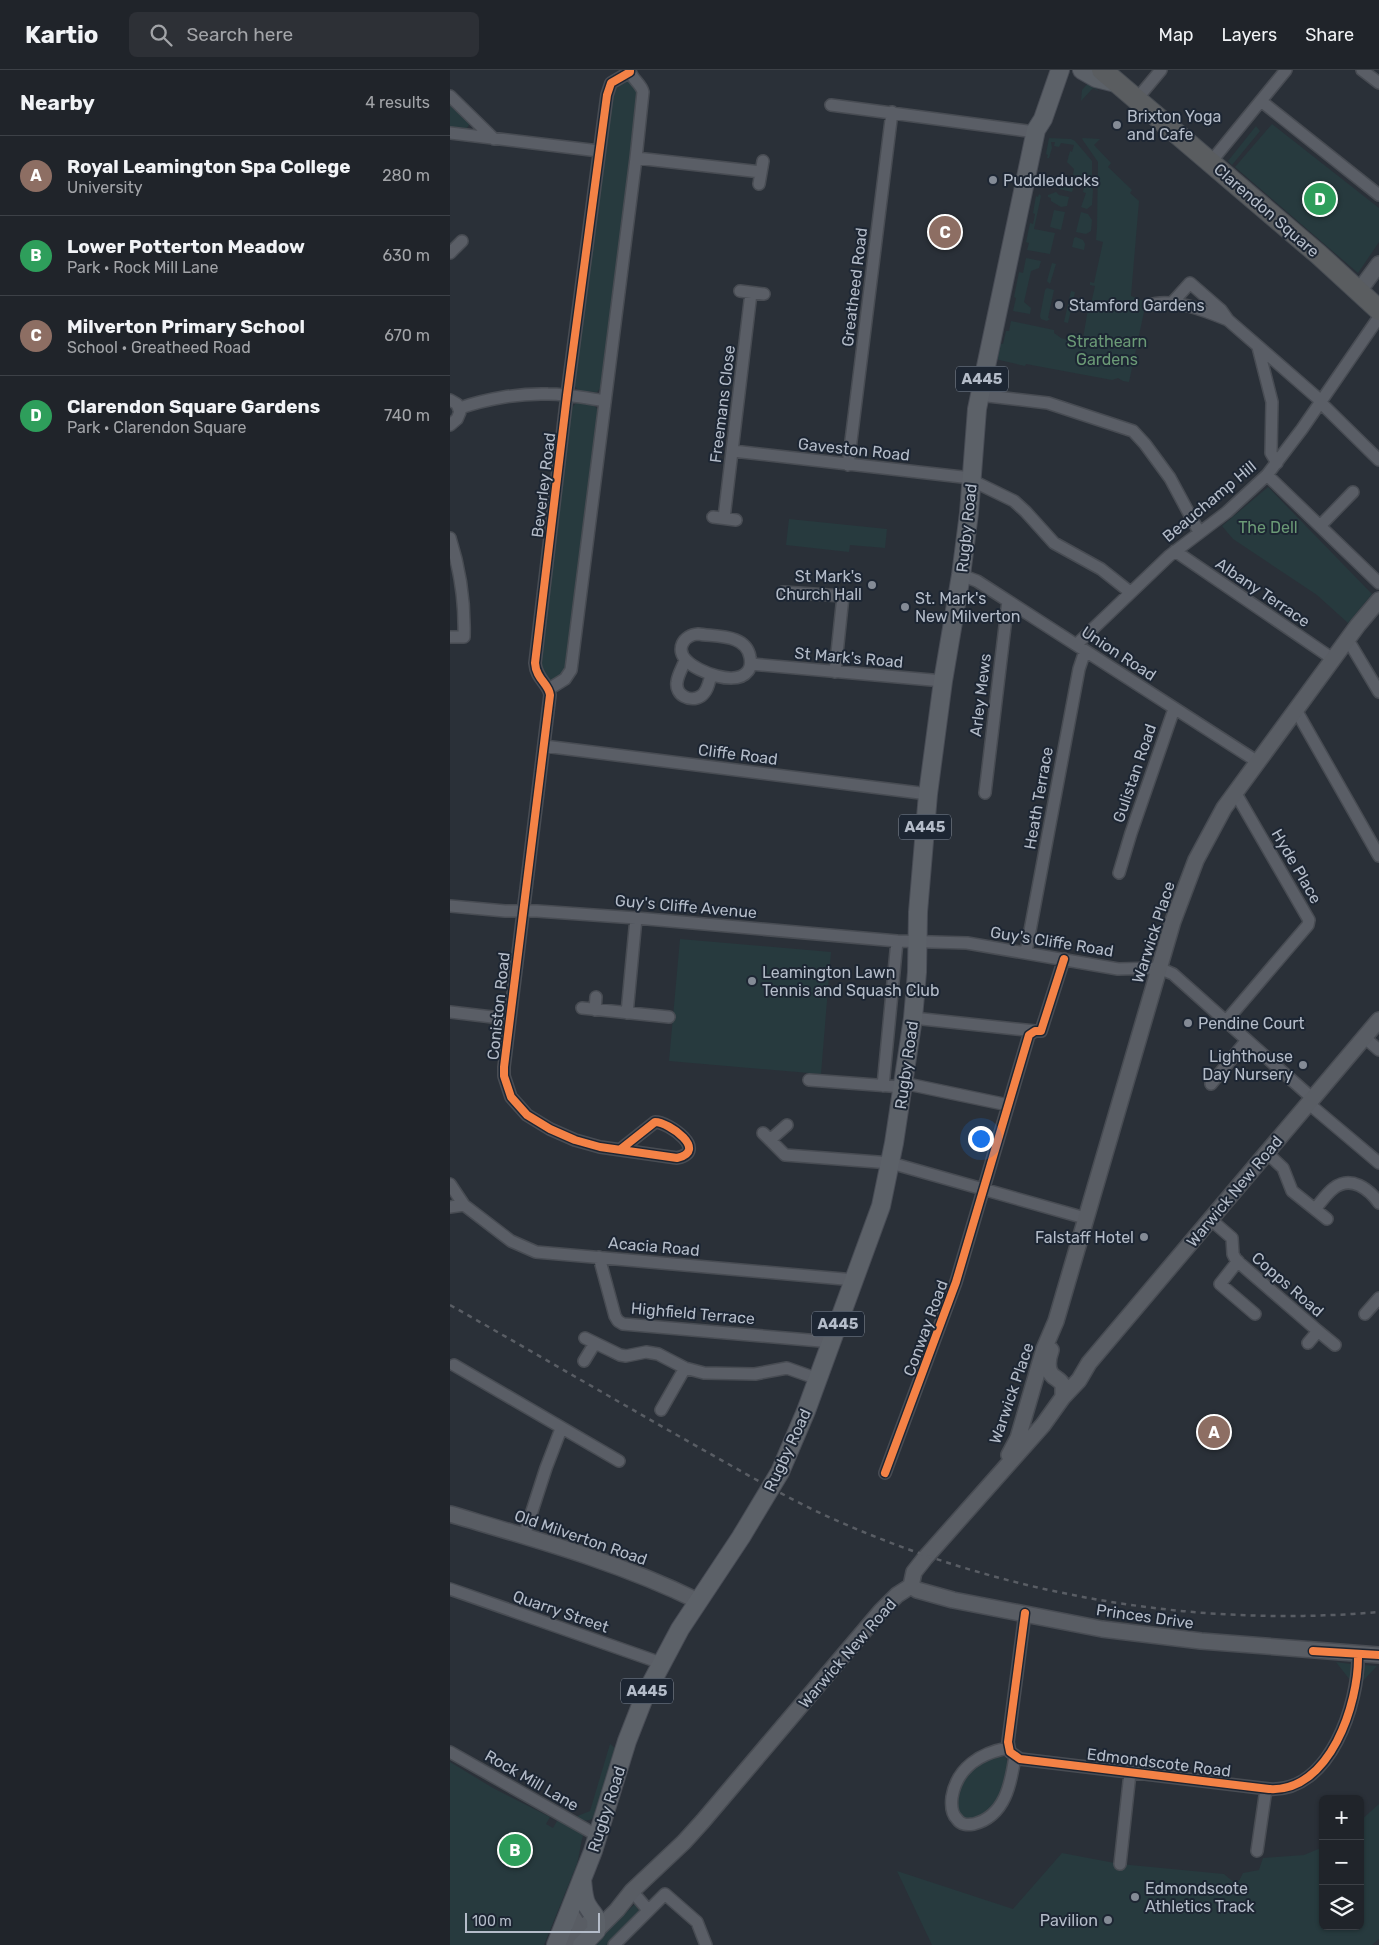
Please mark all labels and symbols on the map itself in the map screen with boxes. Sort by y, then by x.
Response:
place label: Brixton Yoga and Cafe [1127,107,1221,144]
marker: Brixton Yoga and Cafe [1111,119,1123,131]
street label: Clarendon Square [1210,160,1323,261]
place label: Puddleducks [1003,171,1099,190]
marker: Puddleducks [987,174,999,186]
pin: D [1304,180,1336,218]
pin: C [929,213,961,251]
street label: Greatheed Road [838,226,871,348]
place label: Stamford Gardens [1069,296,1205,315]
marker: Stamford Gardens [1053,299,1065,311]
park label: Strathearn Gardens [1067,332,1147,369]
street label: Freemans Close [706,344,739,464]
road number: A445 [956,366,1008,392]
street label: Beverley Road [528,431,559,539]
street label: Gaveston Road [797,434,911,465]
street label: Beauchamp Hill [1159,457,1260,546]
street label: Rugby Road [952,483,981,573]
park label: The Dell [1238,518,1298,537]
street label: Albany Terrace [1212,554,1314,631]
place label: St Mark's Church Hall [776,567,862,604]
marker: St Mark's Church Hall [866,579,878,591]
place label: St. Mark's New Milverton [915,589,1020,626]
marker: St. Mark's New Milverton [899,601,911,613]
street label: Union Road [1078,622,1160,685]
street label: St Mark's Road [794,643,904,672]
street label: Arley Mews [966,652,995,738]
street label: Gulistan Road [1109,721,1160,825]
street label: Cliffe Road [697,740,779,769]
street label: Heath Terrace [1020,745,1057,851]
road number: A445 [899,814,951,840]
street label: Hyde Place [1268,825,1326,907]
street label: Warwick Place [1128,879,1179,985]
street label: Guy's Cliffe Avenue [614,891,758,922]
street label: Guy's Cliffe Road [989,922,1115,961]
street label: Coniston Road [483,951,514,1061]
place label: Leamington Lawn Tennis and Squash Club [762,963,939,1000]
marker: Leamington Lawn Tennis and Squash Club [746,975,758,987]
place label: Pendine Court [1198,1014,1305,1033]
marker: Pendine Court [1182,1017,1194,1029]
street label: Rugby Road [891,1020,922,1111]
place label: Lighthouse Day Nursery [1202,1047,1293,1084]
marker: Lighthouse Day Nursery [1297,1059,1309,1071]
your location [968,1126,994,1152]
street label: Warwick New Road [1182,1132,1286,1251]
place label: Falstaff Hotel [1035,1228,1134,1247]
marker: Falstaff Hotel [1138,1231,1150,1243]
street label: Acacia Road [607,1233,700,1260]
street label: Copps Road [1248,1248,1327,1321]
street label: Conway Road [899,1278,952,1379]
street label: Highfield Terrace [630,1299,756,1328]
road number: A445 [812,1312,864,1336]
street label: Warwick Place [985,1340,1038,1446]
street label: Rugby Road [760,1406,815,1495]
pin: A [1198,1413,1230,1451]
street label: Old Milverton Road [512,1506,650,1569]
street label: Quarry Street [510,1586,611,1637]
street label: Warwick New Road [795,1595,900,1712]
street label: Princes Drive [1095,1600,1195,1633]
road number: A445 [621,1678,673,1704]
street label: Edmondscote Road [1086,1744,1232,1781]
street label: Rock Mill Lane [481,1746,582,1815]
street label: Rugby Road [584,1764,629,1854]
pin: B [499,1831,531,1869]
place label: Edmondscote Athletics Track [1145,1879,1255,1916]
marker: Edmondscote Athletics Track [1129,1891,1141,1903]
scale bar [465,1910,600,1933]
place label: Pavilion [1040,1911,1098,1930]
marker: Pavilion [1102,1914,1114,1926]

